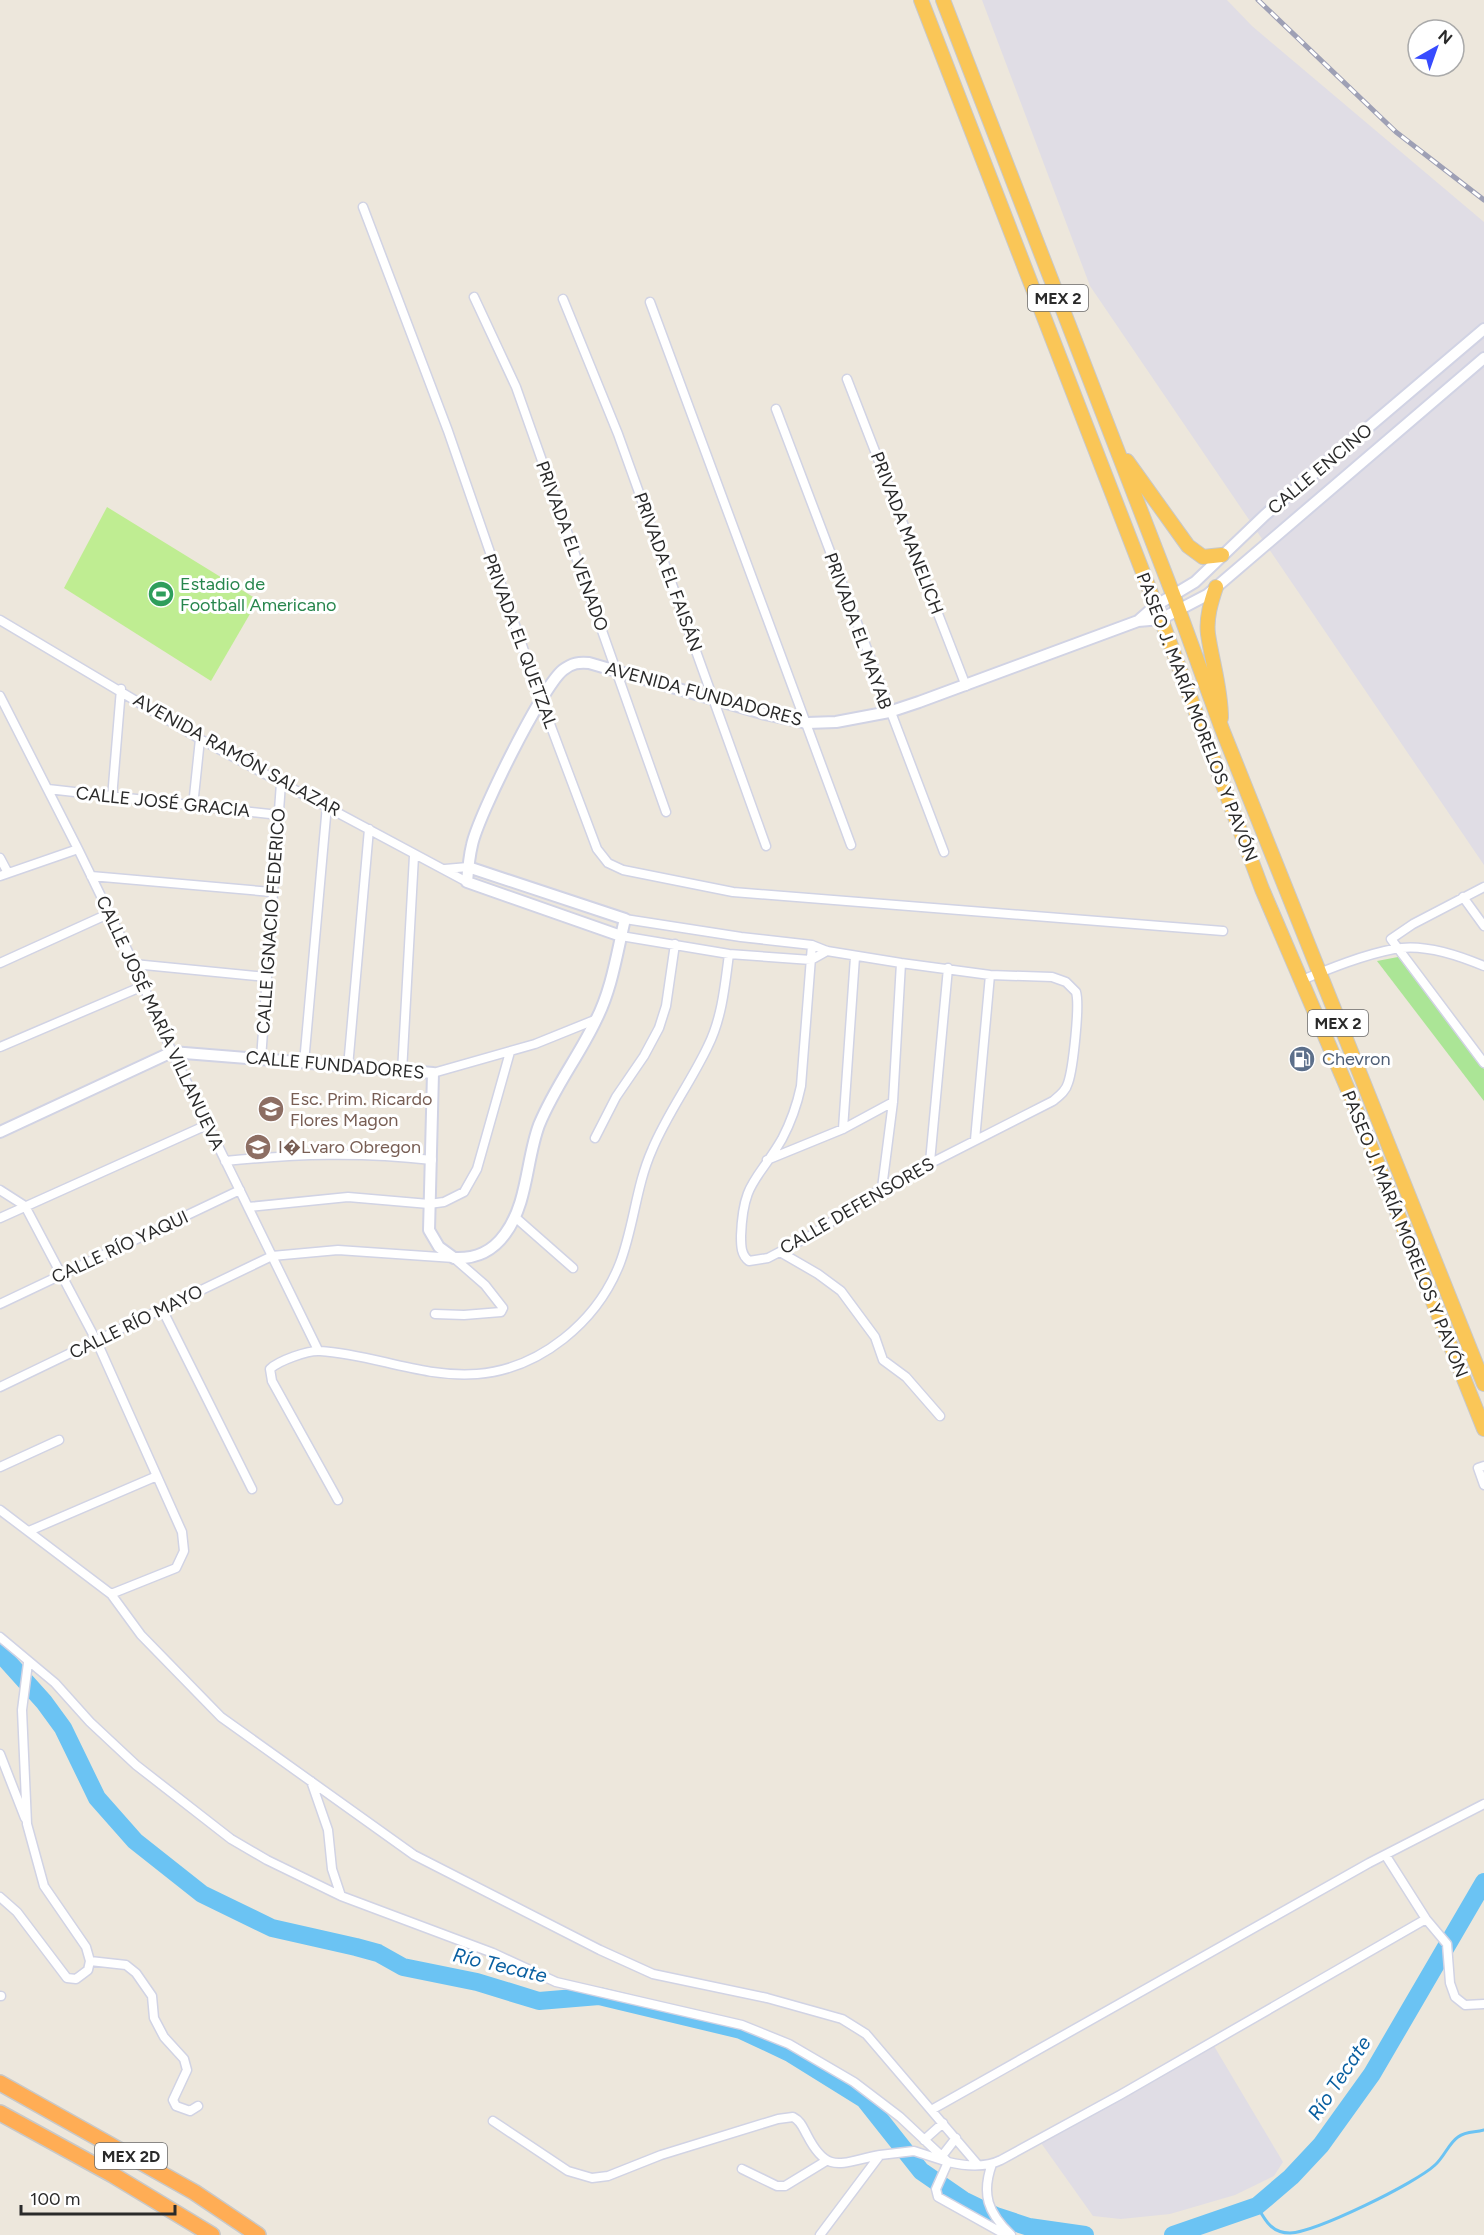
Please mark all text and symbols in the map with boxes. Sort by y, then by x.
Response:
north arrow [1406,18,1466,78]
text: N [1434,26,1456,48]
road number: MEX 2 [1028,285,1088,311]
street label: CALLE ENCINO [1263,419,1377,519]
street label: PRIVADA MANELICH [866,449,948,617]
street label: PRIVADA EL VENADO [531,458,613,634]
street label: PRIVADA EL FAISÁN [629,489,707,655]
street label: PRIVADA EL MAYAB [819,550,897,712]
street label: PRIVADA EL QUETZAL [478,551,562,732]
street label: PASEO J. MARÍA MORELOS Y PAVÓN [1132,570,1262,864]
place label: Estadio de Football Americano [180,573,336,616]
sports icon: Estadio de Football Americano [146,579,176,609]
street label: AVENIDA FUNDADORES [603,657,805,731]
street label: AVENIDA RAMÓN SALAZAR [130,689,344,821]
street label: CALLE JOSÉ GRACIA [75,782,251,822]
street label: CALLE IGNACIO FEDERICO [252,807,290,1035]
street label: CALLE JOSÉ MARÍA VILLANUEVA [91,892,229,1154]
road number: MEX 2 [1308,1010,1368,1036]
fuel station icon: Chevron [1287,1044,1317,1074]
street label: CALLE FUNDADORES [245,1046,425,1084]
place label: Chevron [1322,1048,1391,1070]
street label: PASEO J. MARÍA MORELOS Y PAVÓN [1337,1087,1473,1381]
place label: Esc. Prim. Ricardo Flores Magon [290,1088,433,1131]
school or university icon: Esc. Prim. Ricardo Flores Magon [256,1094,286,1124]
school or university icon: I�Lvaro Obregon [243,1132,273,1162]
place label: I�Lvaro Obregon [278,1136,421,1158]
street label: CALLE DEFENSORES [776,1153,938,1259]
street label: CALLE RÍO YAQUI [48,1206,192,1288]
street label: CALLE RÍO MAYO [66,1280,206,1364]
water label: Río Tecate [451,1943,549,1987]
water label: Río Tecate [1302,2032,1376,2124]
road number: MEX 2D [95,2143,167,2169]
scale bar [21,2178,176,2216]
text: 100 m [30,2188,80,2210]

